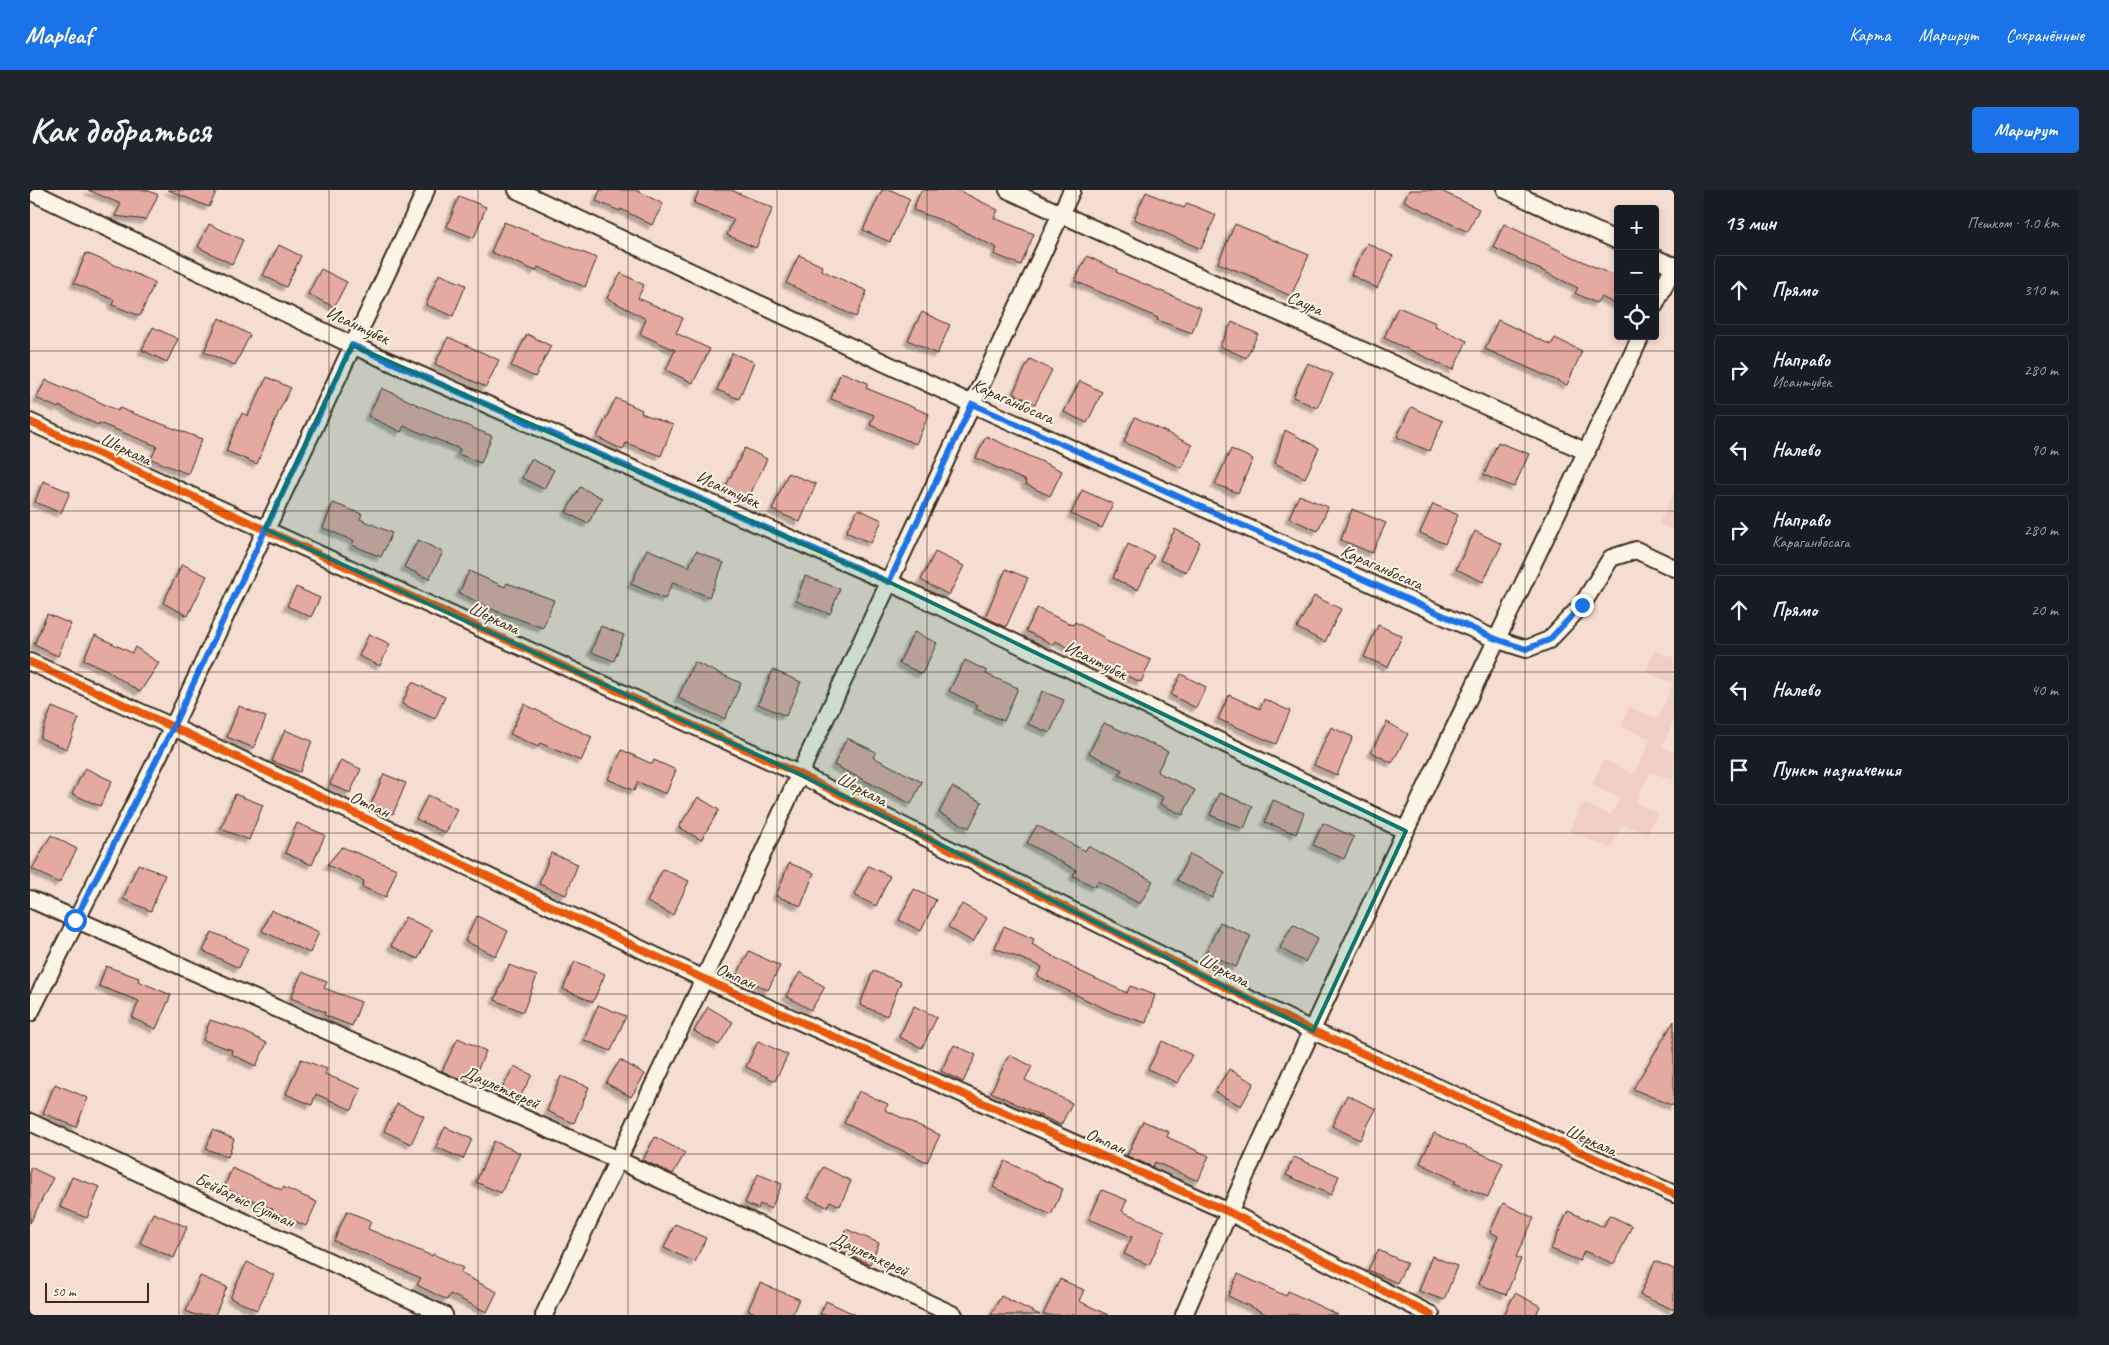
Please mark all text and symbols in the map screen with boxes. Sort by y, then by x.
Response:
text: Mapleaf [25,20,92,50]
text: Карта [1849,24,1890,46]
text: Маршрут [1918,24,1978,46]
text: Сохранённые [2006,24,2084,46]
button: Маршрут [1972,107,2079,153]
text: Как добраться [30,108,211,153]
map controls [1614,205,1659,340]
button: + [1614,205,1659,250]
text: 13 мин [1724,210,1776,236]
text: Пешком · 1.0 km [1967,213,2059,233]
button: − [1614,250,1659,295]
icon: ahead [1725,276,1753,304]
text: Прямо [1772,278,1817,302]
text: 310 m [2024,280,2058,300]
street label: Саура [1284,286,1328,321]
button: locate [1614,295,1659,340]
street label: Исантубек [323,301,394,350]
text: Направо [1772,348,1830,372]
icon: right [1725,356,1753,384]
text: 280 m [2024,360,2058,380]
text: Исантубек [1772,372,1832,392]
street label: Караганбосага [969,373,1059,430]
street label: Шеркала [97,428,156,471]
icon: left [1725,436,1753,464]
text: Налево [1772,438,1820,462]
text: 90 m [2031,440,2058,460]
street label: Исантубек [693,465,764,513]
text: Направо [1772,508,1830,532]
icon: right [1725,516,1753,544]
text: 280 m [2024,520,2058,540]
text: Караганбосага [1772,532,1850,552]
street label: Караганбосага [1338,539,1428,596]
route end [1571,594,1594,617]
icon: ahead [1725,596,1753,624]
street label: Шеркала [465,597,524,640]
text: Прямо [1772,598,1817,622]
text: 20 m [2031,600,2058,620]
street label: Исантубек [1061,635,1132,685]
icon: left [1725,676,1753,704]
text: Налево [1772,678,1820,702]
text: 40 m [2031,680,2058,700]
icon: arrive [1725,756,1753,784]
text: Пункт назначения [1772,758,1901,782]
street label: Шеркала [833,767,892,812]
street label: Отпан [347,785,395,823]
route start [64,909,87,932]
street label: Шеркала [1195,948,1254,993]
street label: Отпан [713,958,761,995]
street label: Даулеткерей [459,1060,545,1115]
street label: Шеркала [1562,1119,1621,1162]
street label: Отпан [1083,1123,1131,1160]
street label: Бейбарыс Султан [192,1167,300,1233]
street label: Даулеткерей [828,1227,914,1282]
scale bar [45,1280,149,1303]
text: 50 m [52,1283,76,1300]

